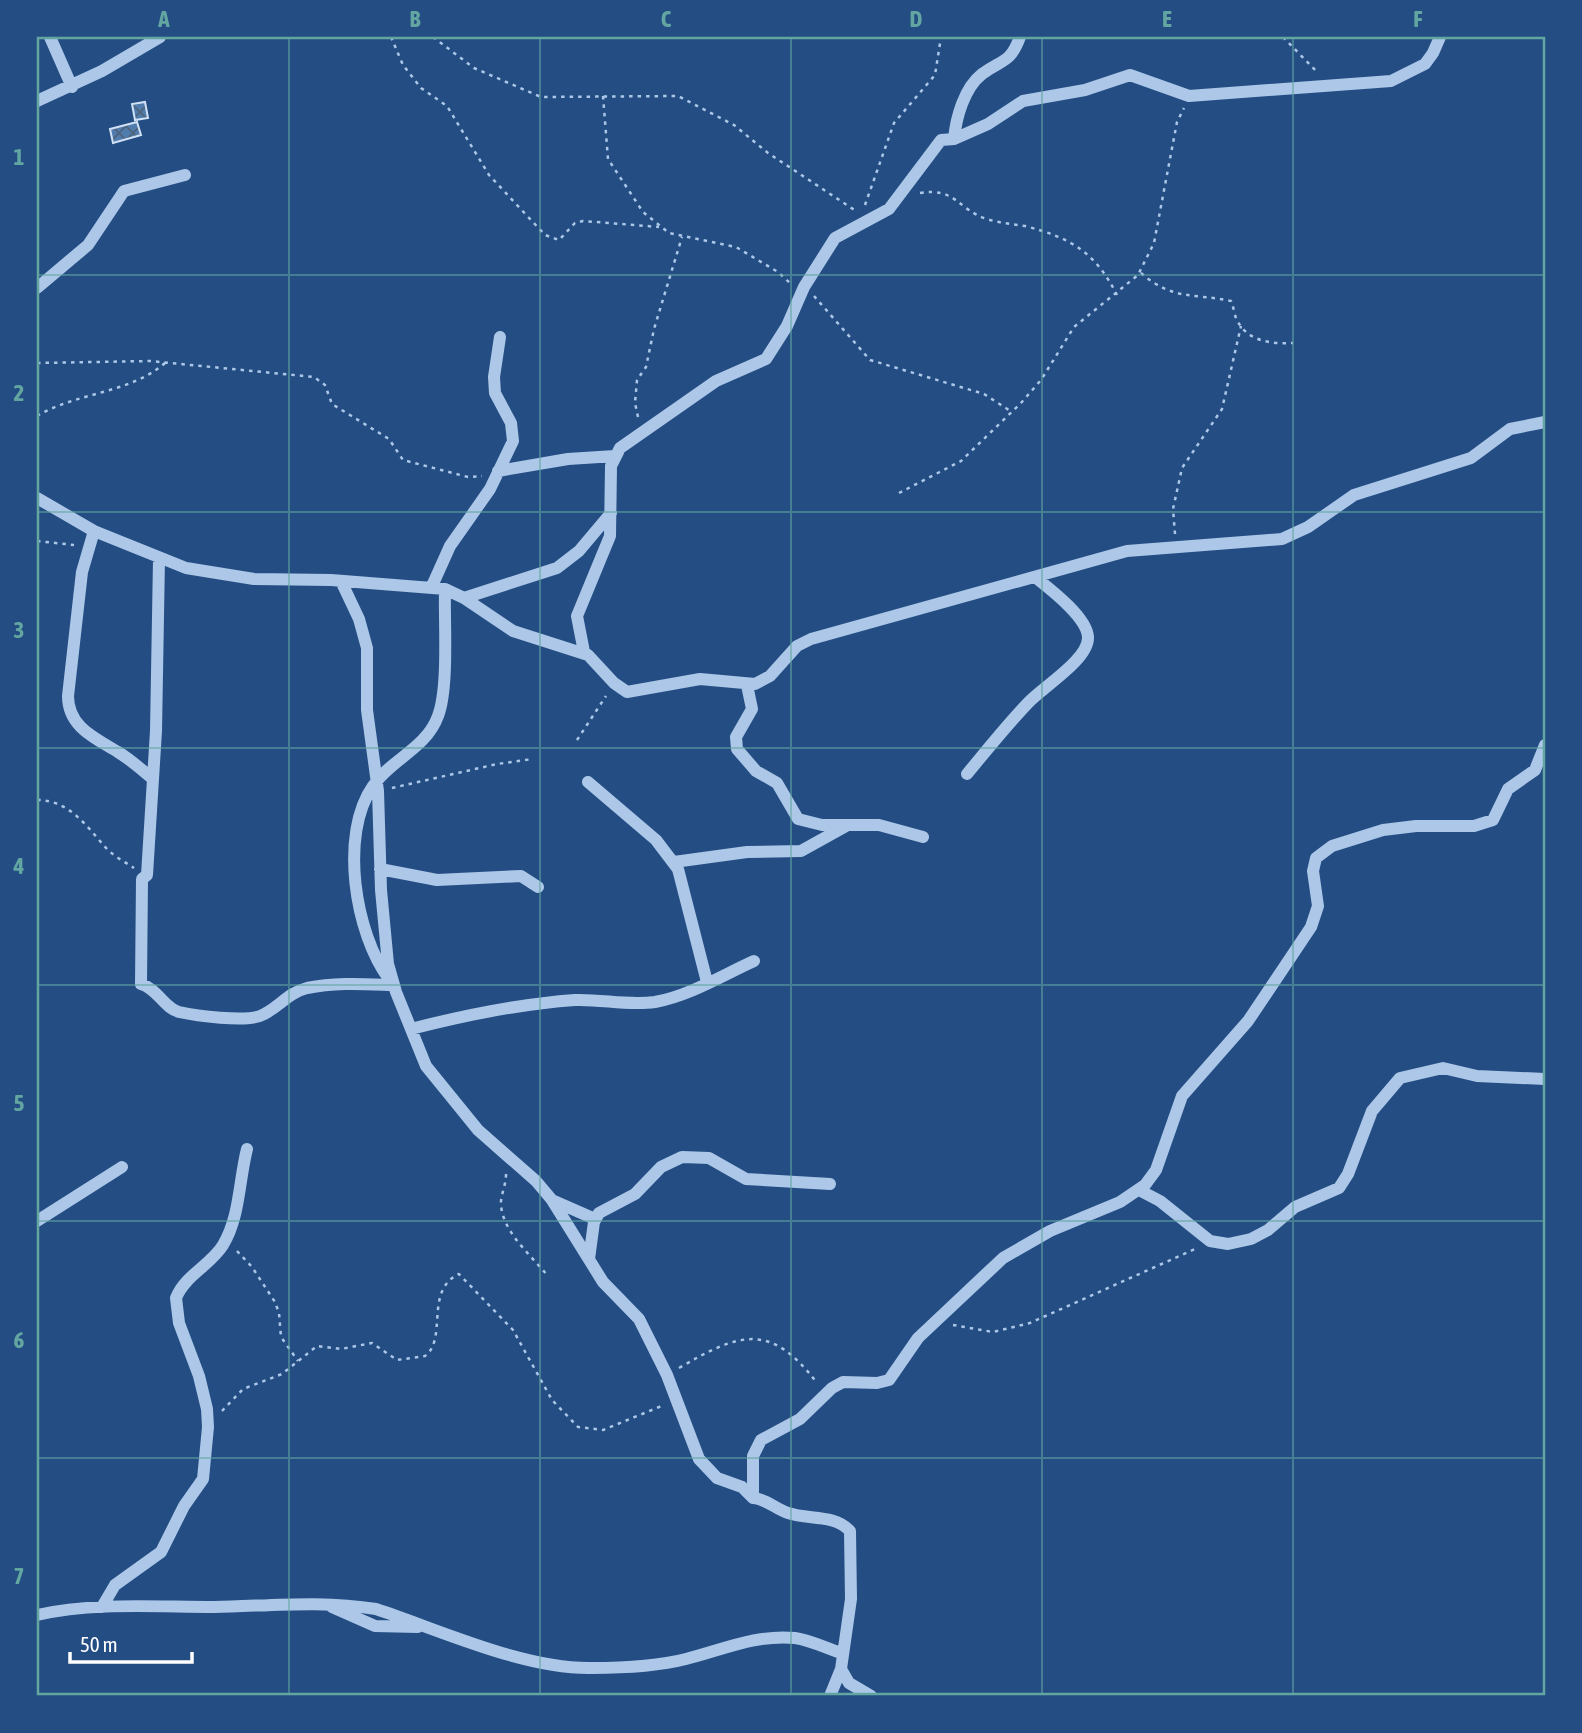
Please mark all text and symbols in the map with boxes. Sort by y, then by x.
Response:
text: A [157,6,170,32]
text: B [410,6,421,32]
text: C [661,6,672,32]
text: D [910,6,923,32]
text: E [1162,6,1172,32]
text: F [1413,6,1423,32]
text: 1 [14,144,25,170]
text: 2 [14,380,24,406]
text: 3 [14,617,24,643]
text: 4 [13,853,25,879]
text: 5 [14,1090,25,1116]
text: 6 [14,1327,25,1353]
text: 7 [14,1563,24,1589]
scale bar [70,1621,192,1665]
text: 50 m [80,1632,118,1656]

